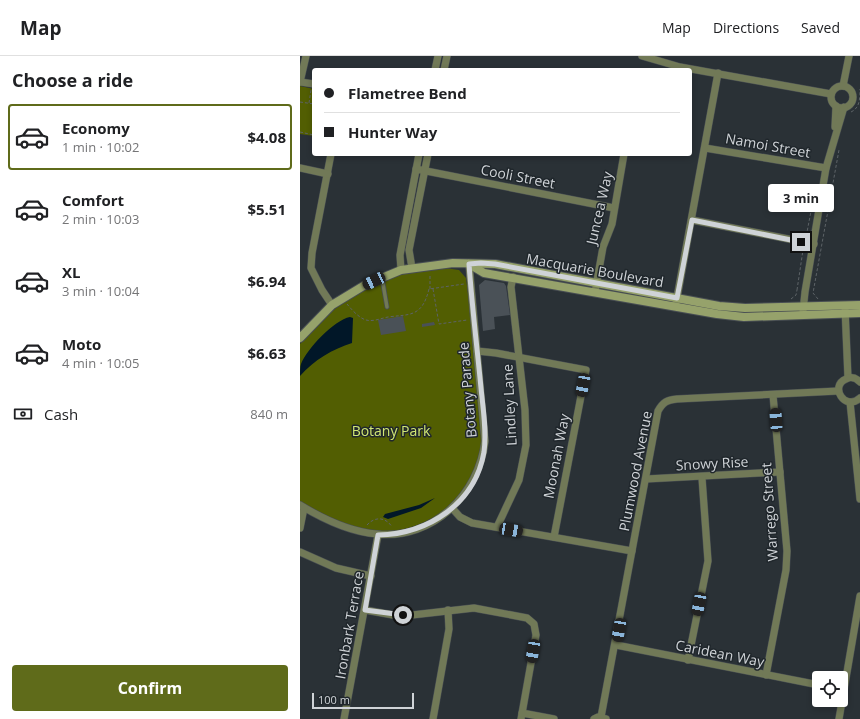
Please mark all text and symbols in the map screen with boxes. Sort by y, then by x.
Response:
text: Map [20,15,61,41]
text: Map [662,18,691,37]
text: Directions [713,18,779,37]
text: Saved [801,18,840,37]
text: Choose a ride [12,68,133,92]
text: Flametree Bend [348,83,467,103]
text: Economy [62,118,130,138]
icon: car [14,119,50,155]
text: Hunter Way [348,122,437,142]
text: $4.08 [247,127,286,147]
street label: Namoi Street [724,128,812,162]
text: 1 min · 10:02 [62,138,139,156]
street label: Cooli Street [479,159,557,193]
street label: Juncea Way [581,169,617,248]
callout: 3 min [768,184,834,212]
text: 3 min [783,189,819,207]
text: Comfort [62,190,124,210]
icon: car [14,191,50,227]
text: $5.51 [247,199,286,219]
text: 2 min · 10:03 [62,210,139,228]
route end [792,233,810,251]
street label: Macquarie Boulevard [525,249,665,291]
text: XL [62,262,80,282]
icon: car [14,263,50,299]
car [361,270,387,292]
text: $6.94 [247,271,286,291]
text: 3 min · 10:04 [62,282,139,300]
text: Moto [62,334,101,354]
icon: car [14,335,50,371]
street label: Botany Parade [453,341,481,438]
text: $6.63 [247,343,286,363]
text: 4 min · 10:05 [62,354,139,372]
street label: Lindley Lane [497,364,521,446]
car [575,372,591,398]
icon: cash [12,403,34,425]
text: Cash [44,404,78,424]
text: 840 m [250,405,288,423]
car [769,408,783,432]
street label: Plumwood Avenue [614,409,656,533]
street label: Moonah Way [538,411,574,500]
park label: Botany Park [352,421,431,440]
street label: Snowy Rise [675,452,749,474]
street label: Warrego Street [756,462,782,562]
car [498,522,524,538]
street label: Ironbark Terrace [330,570,368,680]
car [691,591,707,617]
route start [394,606,412,624]
car [611,617,627,643]
street label: Caridean Way [674,635,767,671]
car [525,638,541,664]
button: Confirm [12,665,288,711]
map controls [812,671,848,707]
button: locate [812,671,848,707]
scale bar [312,691,414,710]
text: 100 m [318,692,350,707]

